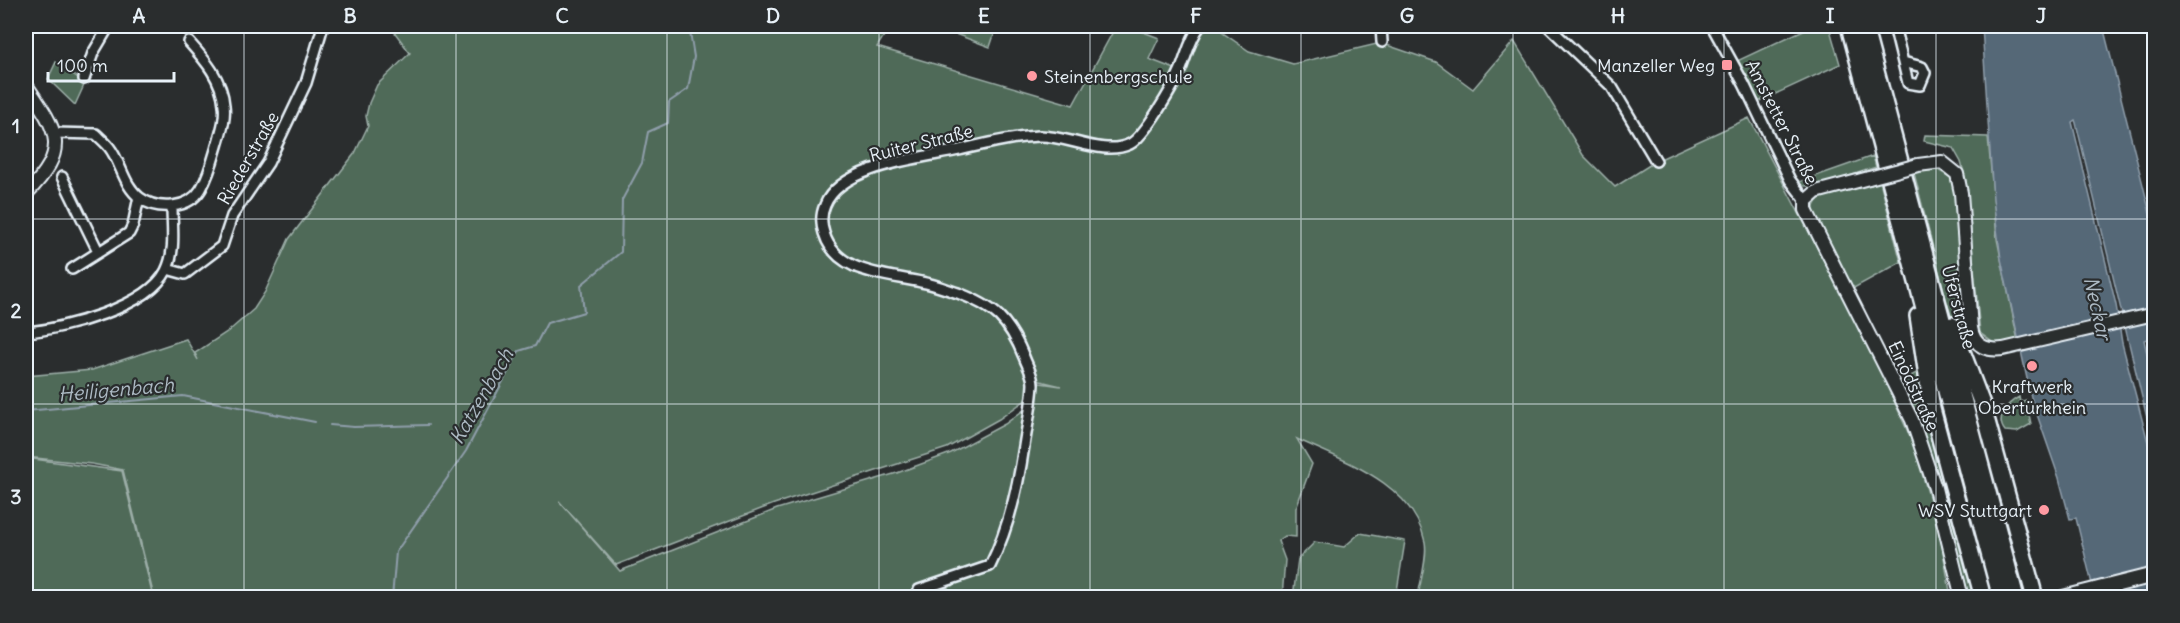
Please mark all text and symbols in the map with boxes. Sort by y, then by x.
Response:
text: A [133,3,146,28]
text: B [343,3,357,28]
text: C [555,3,569,28]
text: D [766,3,780,28]
text: E [978,3,990,28]
text: F [1190,3,1202,28]
text: G [1400,3,1414,28]
text: H [1611,3,1625,28]
text: I [1826,3,1835,28]
text: J [2036,3,2047,28]
scale bar [48,45,174,83]
text: 100 m [57,54,108,77]
place label: Manzeller Weg [1597,54,1715,77]
street label: Amstetter Straße [1741,56,1823,188]
marker: Manzeller Weg [1720,58,1734,72]
place label: Steinenbergschule [1044,65,1193,88]
marker: Steinenbergschule [1025,69,1039,83]
street label: Riederstraße [212,107,284,209]
text: 1 [12,113,20,138]
street label: Ruiter Straße [867,119,975,167]
street label: Uferstraße [1937,263,1981,351]
water label: Neckar [2079,274,2118,345]
text: 2 [11,298,22,323]
street label: Einödstraße [1883,337,1945,435]
water label: Katzenbach [444,343,519,448]
marker: Kraftwerk Obertürkhein [2025,359,2039,373]
water label: Heiligenbach [57,371,175,407]
place label: Kraftwerk Obertürkhein [1978,375,2086,419]
text: 3 [10,484,22,509]
place label: WSV Stuttgart [1918,499,2032,522]
marker: WSV Stuttgart [2037,503,2051,517]

